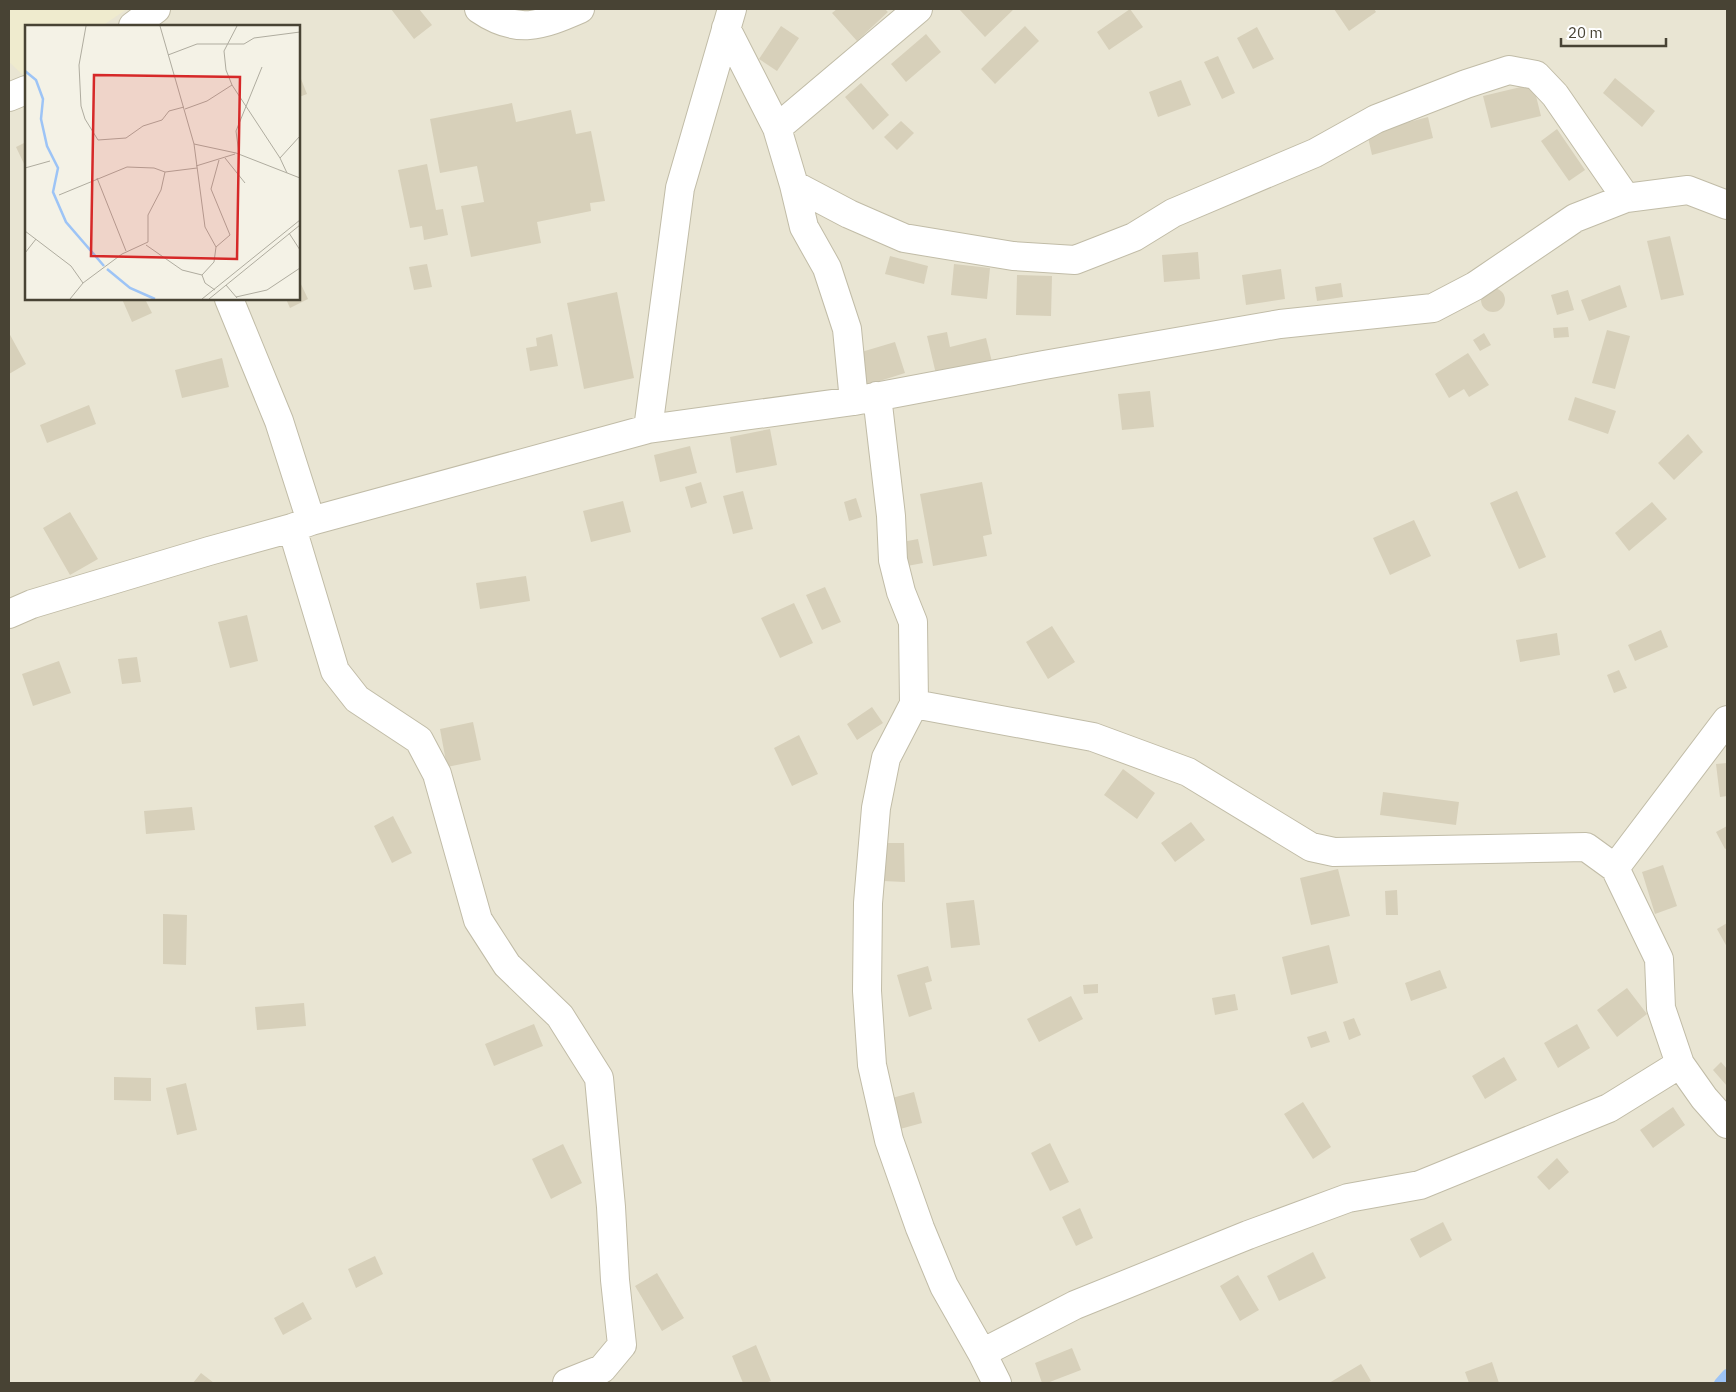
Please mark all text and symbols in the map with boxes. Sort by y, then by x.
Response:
scale bar [1561,15,1666,47]
text: 20 m [1568,23,1603,42]
inset map [25,25,300,300]

